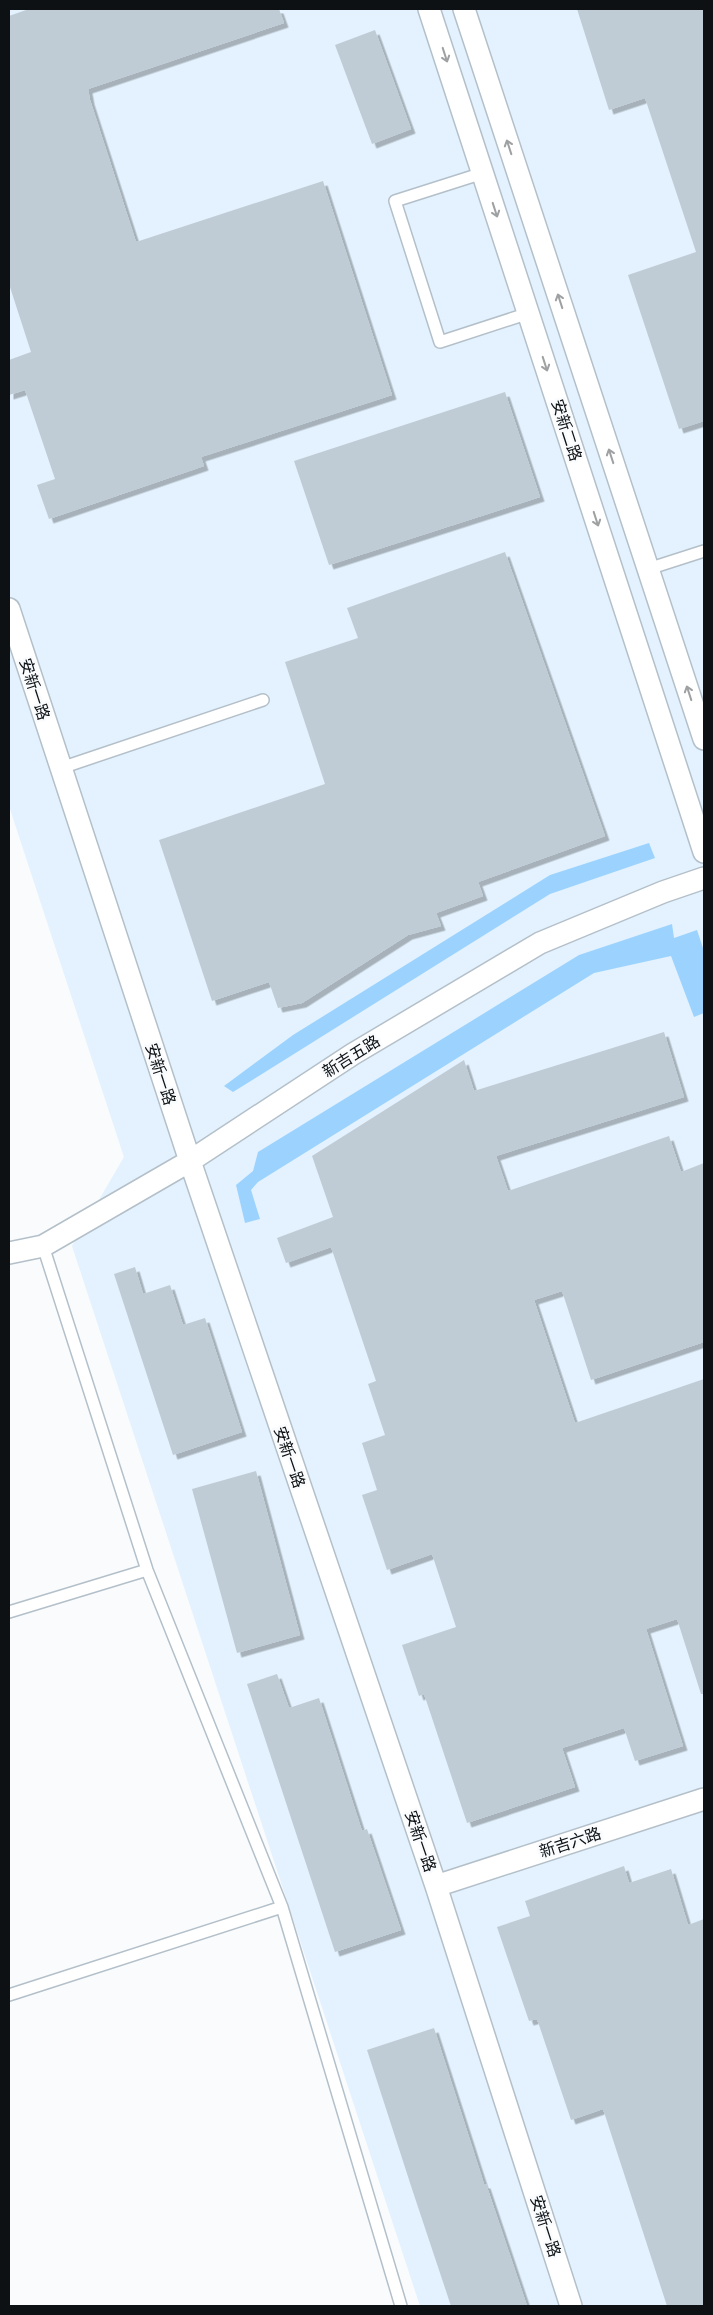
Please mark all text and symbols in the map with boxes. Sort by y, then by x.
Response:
one-way arrow [440,47,450,63]
one-way arrow [504,139,514,155]
one-way arrow [491,201,500,217]
one-way arrow [555,294,564,310]
one-way arrow [541,356,551,372]
street label: 安新二路 [548,396,586,464]
one-way arrow [606,448,615,464]
one-way arrow [591,510,601,526]
street label: 安新一路 [16,655,54,723]
one-way arrow [684,686,693,701]
street label: 新吉五路 [319,1031,383,1081]
street label: 安新一路 [142,1040,180,1108]
street label: 安新一路 [270,1423,310,1491]
street label: 安新一路 [401,1807,441,1875]
street label: 新吉六路 [536,1823,604,1861]
street label: 安新一路 [527,2192,565,2260]

